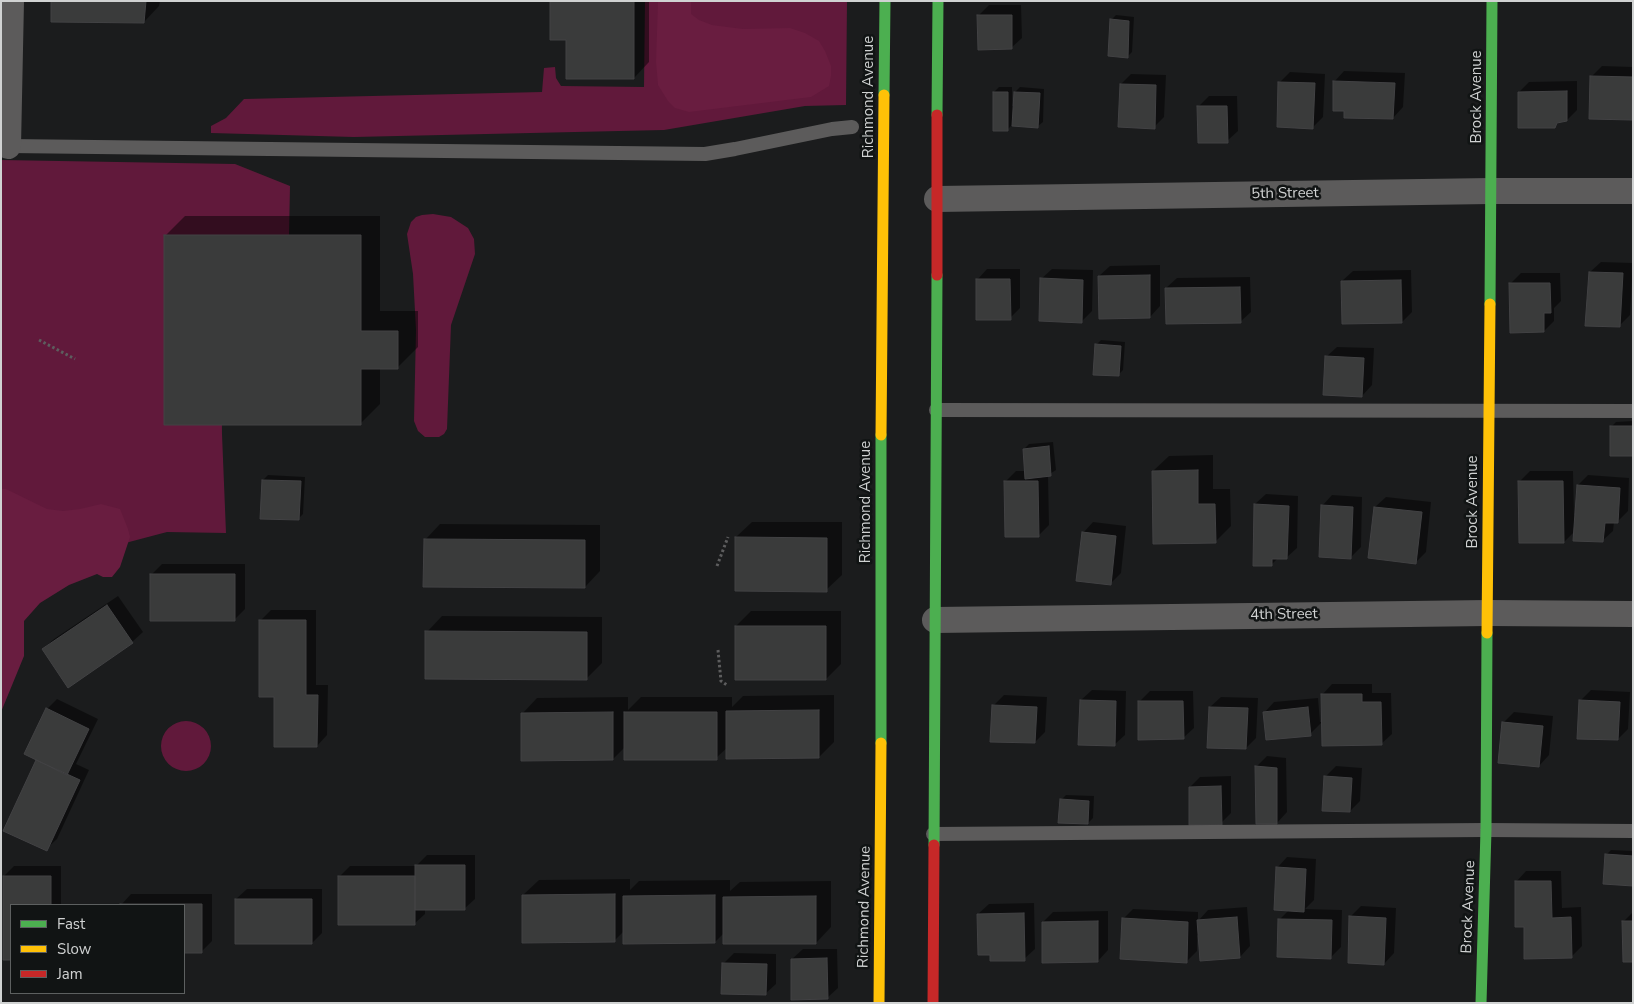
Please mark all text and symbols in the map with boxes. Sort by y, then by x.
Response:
street label: Richmond Avenue [860,36,878,158]
street label: Brock Avenue [1468,50,1486,144]
street label: 5th Street [1251,184,1319,204]
street label: Richmond Avenue [857,441,875,563]
street label: Brock Avenue [1464,455,1482,549]
street label: 4th Street [1250,605,1318,625]
street label: Richmond Avenue [855,846,875,968]
street label: Brock Avenue [1458,860,1480,954]
legend [10,904,185,994]
text: Fast [57,914,85,934]
text: Slow [57,939,91,959]
text: Jam [57,964,83,984]

